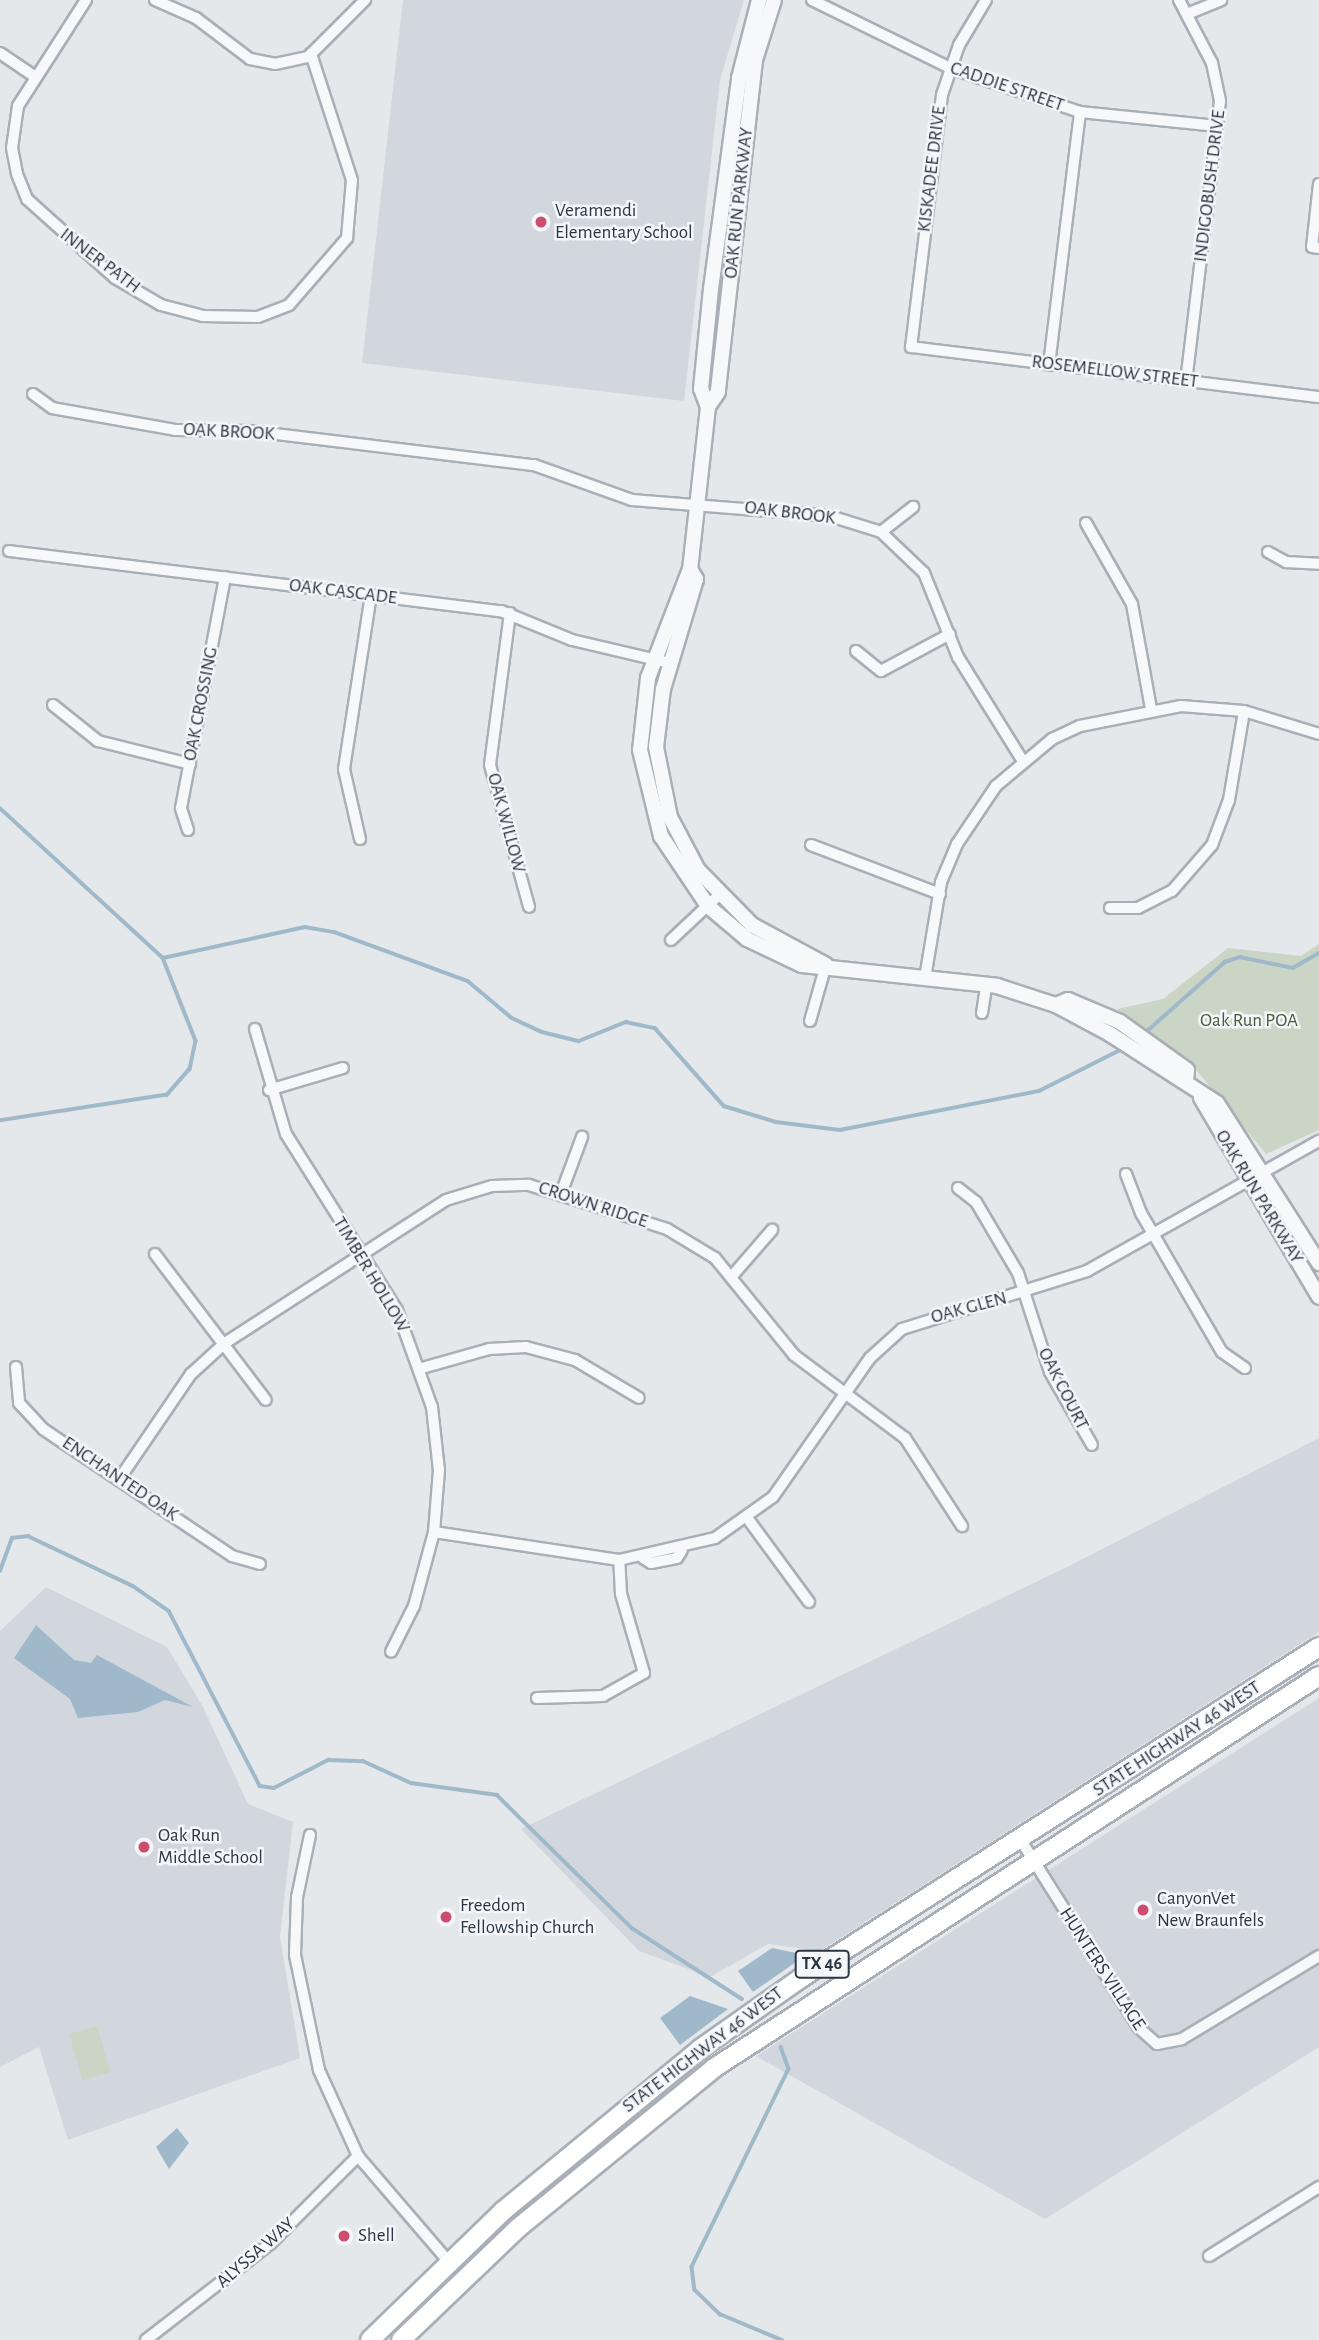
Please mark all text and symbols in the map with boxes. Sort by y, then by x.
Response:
street label: CADDIE STREET [947,57,1067,117]
street label: KISKADEE DRIVE [913,105,951,233]
street label: INDIGOBUSH DRIVE [1189,109,1231,263]
street label: OAK RUN PARKWAY [720,126,758,280]
place label: Veramendi Elementary School [555,200,693,244]
marker: Veramendi Elementary School [533,214,549,230]
street label: INNER PATH [55,223,145,299]
street label: ROSEMELLOW STREET [1030,350,1200,394]
street label: OAK BROOK [183,418,275,446]
street label: OAK BROOK [743,496,837,530]
street label: OAK CASCADE [288,574,398,610]
street label: OAK CROSSING [179,645,223,763]
street label: OAK WILLOW [482,771,530,875]
park label: Oak Run POA [1200,1010,1298,1032]
street label: OAK RUN PARKWAY [1210,1126,1308,1268]
street label: CROWN RIDGE [535,1177,651,1233]
street label: TIMBER HOLLOW [327,1213,415,1337]
street label: OAK GLEN [929,1287,1009,1329]
street label: OAK COURT [1033,1344,1093,1434]
street label: ENCHANTED OAK [57,1432,183,1526]
street label: STATE HIGHWAY 46 WEST [1089,1676,1265,1802]
place label: Oak Run Middle School [158,1825,263,1869]
marker: Oak Run Middle School [136,1839,152,1855]
place label: CanyonVet New Braunfels [1157,1888,1264,1932]
place label: Freedom Fellowship Church [460,1895,594,1939]
marker: CanyonVet New Braunfels [1135,1902,1151,1918]
street label: HUNTERS VILLAGE [1054,1903,1150,2035]
marker: Freedom Fellowship Church [438,1909,454,1925]
road number: TX 46 [794,1950,850,1978]
street label: STATE HIGHWAY 46 WEST [618,1982,788,2118]
street label: ALYSSA WAY [212,2213,300,2293]
place label: Shell [358,2225,395,2247]
marker: Shell [336,2228,352,2244]

